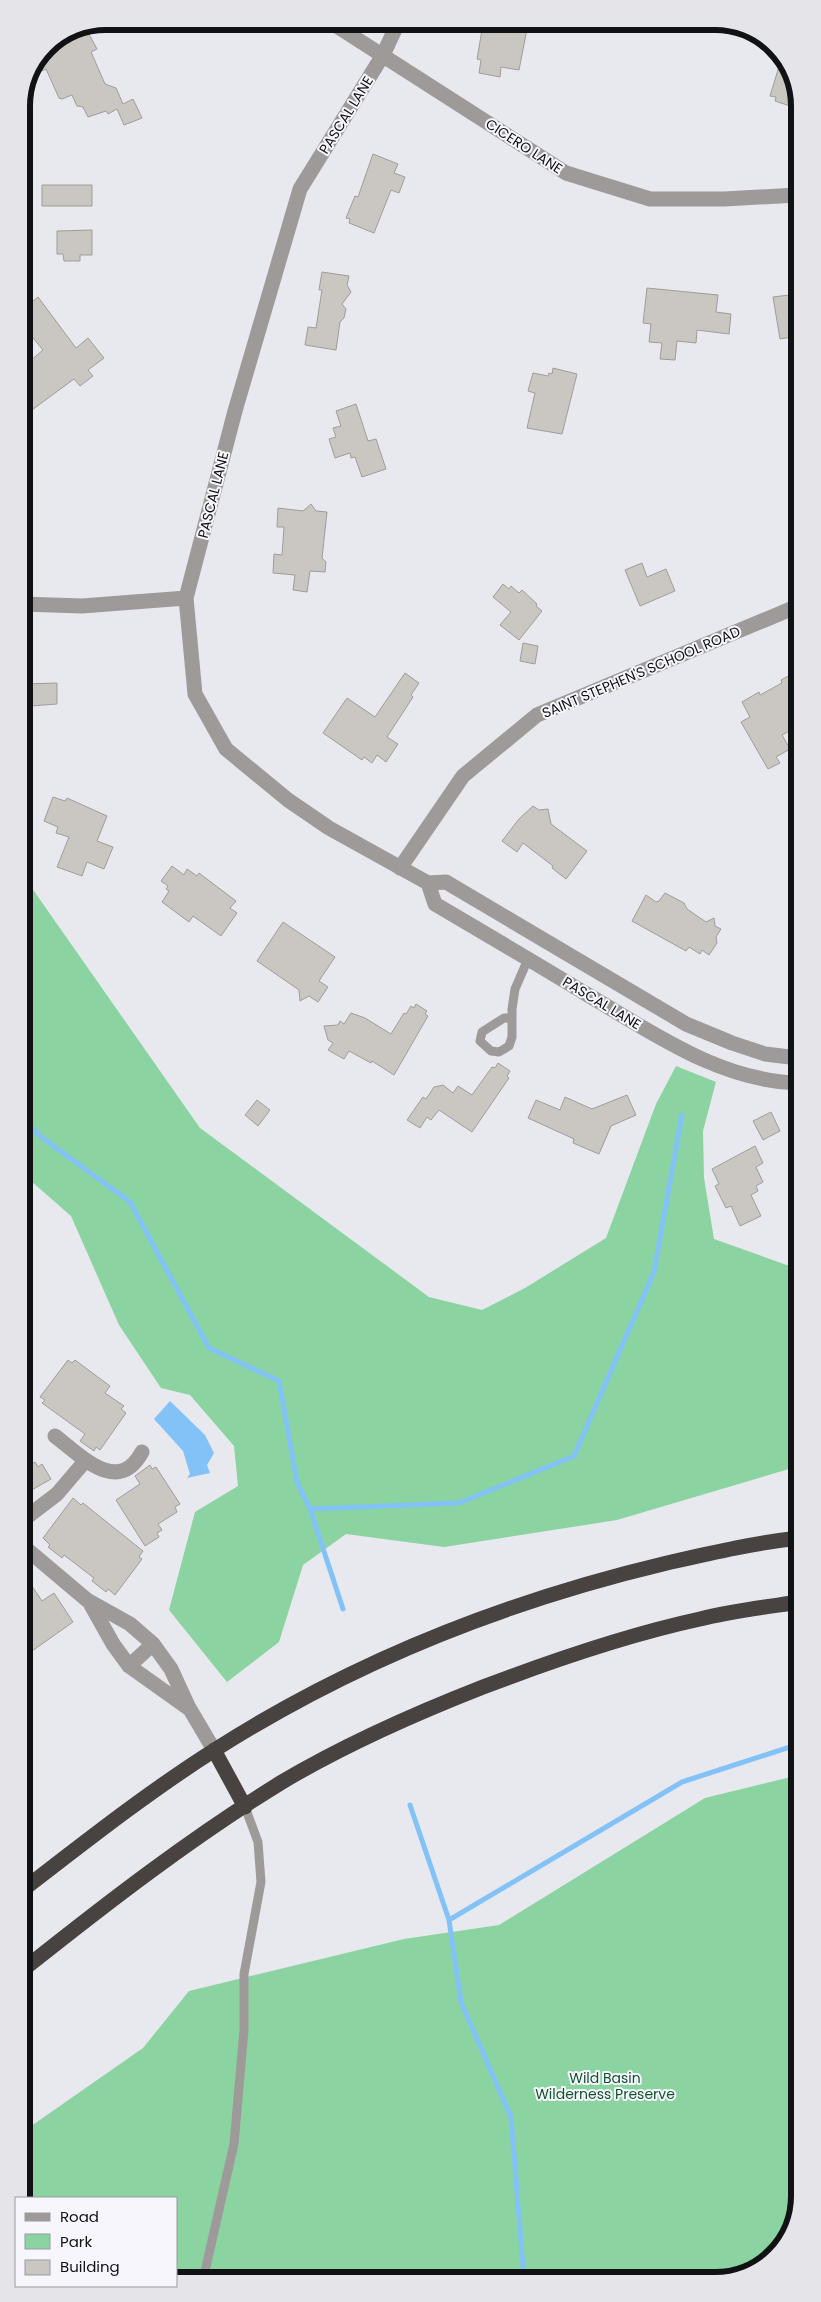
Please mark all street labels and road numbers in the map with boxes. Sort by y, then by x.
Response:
street label: PASCAL LANE [314,72,378,158]
street label: CICERO LANE [482,114,566,178]
street label: PASCAL LANE [193,450,233,540]
street label: SAINT STEPHEN'S SCHOOL ROAD [539,621,743,723]
street label: PASCAL LANE [559,972,645,1034]

